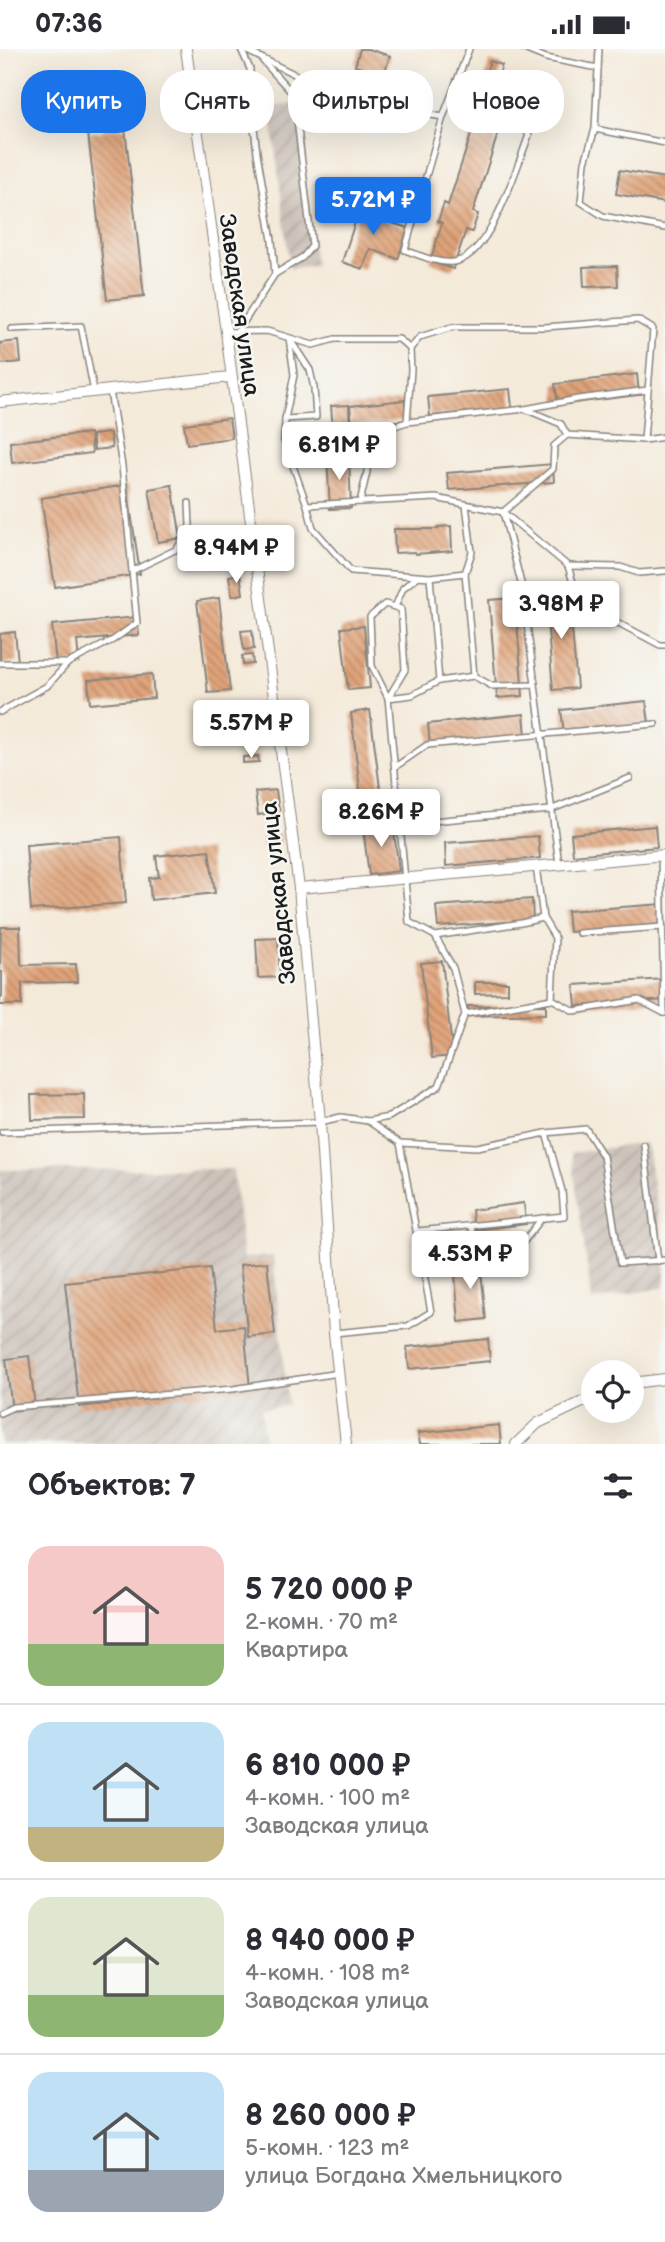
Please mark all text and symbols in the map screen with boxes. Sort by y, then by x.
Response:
text: 07:36 [35,9,103,40]
chip: Купить [21,70,146,133]
chip: Снять [160,70,274,133]
chip: Фильтры [288,70,433,133]
chip: Новое [447,70,564,133]
pin: 5.72M ₽ [308,177,438,237]
text: 5.72M ₽ [331,186,415,214]
street label: Заводская улица [212,212,266,398]
pin: 6.81M ₽ [274,423,404,482]
text: 6.81M ₽ [298,431,380,459]
pin: 8.94M ₽ [171,525,301,585]
text: 8.94M ₽ [193,534,279,562]
pin: 3.98M ₽ [496,581,626,641]
text: 3.98M ₽ [518,590,604,618]
pin: 5.57M ₽ [186,701,316,760]
text: 5.57M ₽ [209,709,293,737]
pin: 8.26M ₽ [316,789,446,849]
text: 8.26M ₽ [338,798,424,826]
street label: Заводская улица [255,800,303,986]
pin: 4.53M ₽ [405,1231,535,1291]
text: 4.53M ₽ [428,1240,512,1268]
map controls [581,1360,644,1423]
button: locate [581,1360,644,1423]
icon: filters [599,1467,637,1505]
text: Объектов: 7 [28,1468,196,1504]
text: 5 720 000 ₽ [245,1572,413,1608]
icon: home [84,1574,168,1658]
text: 2-комн. · 70 m² [245,1608,398,1636]
text: Квартира [245,1636,348,1664]
text: 6 810 000 ₽ [245,1748,410,1784]
icon: home [84,1750,168,1834]
text: 4-комн. · 100 m² [245,1784,410,1812]
text: Заводская улица [245,1812,429,1840]
text: 8 940 000 ₽ [245,1923,415,1959]
icon: home [84,1925,168,2009]
text: 4-комн. · 108 m² [245,1959,410,1987]
text: Заводская улица [245,1987,429,2015]
text: 8 260 000 ₽ [245,2098,416,2134]
icon: home [84,2100,168,2184]
text: 5-комн. · 123 m² [245,2134,409,2162]
text: улица Богдана Хмельницкого [245,2162,562,2190]

